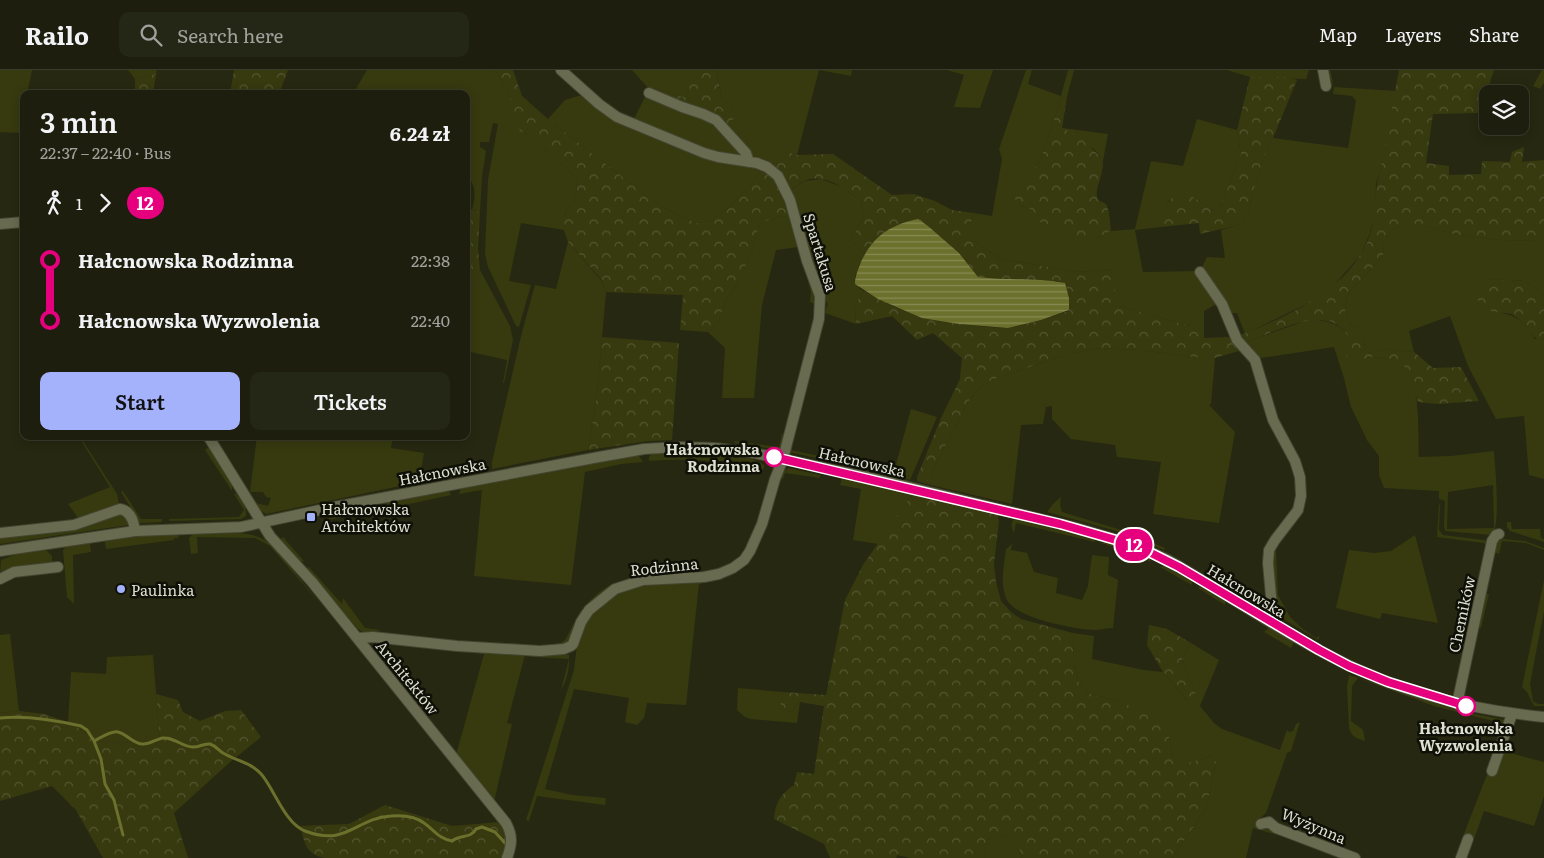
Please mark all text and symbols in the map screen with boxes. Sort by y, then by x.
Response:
search box [119,12,469,57]
text: Railo [25,17,89,52]
icon: search [137,21,165,49]
text: Search here [177,21,283,49]
text: Map [1319,21,1357,48]
text: Layers [1385,21,1441,48]
text: Share [1469,21,1519,48]
map controls [1479,85,1529,135]
button: layers [1479,85,1529,135]
text: 3 min [40,100,118,142]
text: 6.24 zł [390,119,450,147]
text: 22:37 – 22:40 · Bus [40,140,171,164]
icon: walk [40,189,68,217]
icon: forward [91,189,119,217]
text: 12 [137,189,154,216]
text: 1 [76,191,83,215]
street label: Spartakusa [798,210,844,295]
text: Hałcnowska Rodzinna [78,246,294,274]
text: 22:38 [411,248,450,272]
text: Hałcnowska Wyzwolenia [78,306,320,334]
text: 22:40 [411,308,450,332]
button: Start [40,372,240,430]
button: Tickets [250,372,450,430]
place label: Hałcnowska Rodzinna [666,437,760,477]
street label: Hałcnowska [816,440,909,482]
marker: Hałcnowska Rodzinna [764,447,784,467]
street label: Hałcnowska [396,451,488,491]
place label: Hałcnowska Architektów [321,497,411,537]
marker: Hałcnowska Architektów [305,511,317,523]
line badge: 12 [1112,529,1156,561]
text: 12 [1125,531,1143,558]
street label: Rodzinna [629,551,700,581]
street label: Hałcnowska [1203,557,1292,623]
street label: Chemików [1442,573,1480,654]
place label: Paulinka [131,578,195,601]
marker: Paulinka [115,583,127,595]
street label: Architektów [371,635,445,719]
marker: Hałcnowska Wyzwolenia [1456,696,1476,716]
place label: Hałcnowska Wyzwolenia [1419,716,1513,756]
street label: Wyżynna [1278,801,1351,849]

